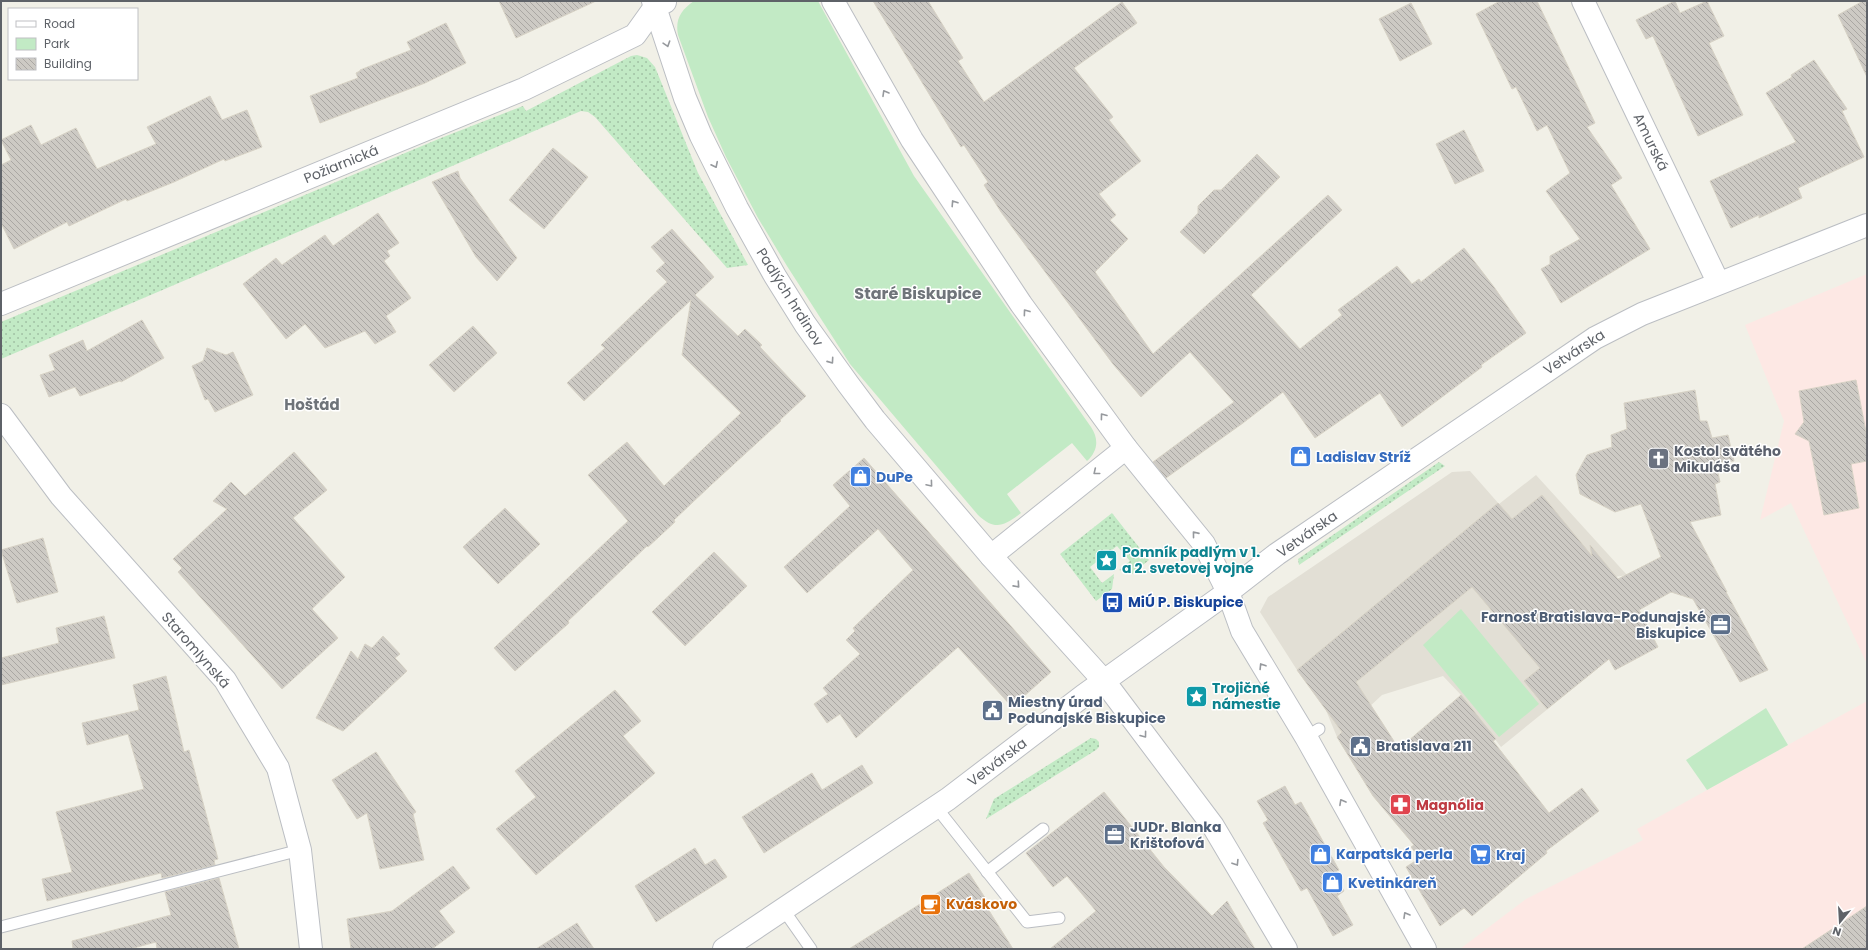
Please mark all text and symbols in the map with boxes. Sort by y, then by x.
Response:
legend [8,8,138,80]
text: Road [44,15,75,32]
text: Park [44,35,71,52]
one-way arrow [662,41,671,48]
text: Building [44,55,92,72]
one-way arrow [883,90,890,97]
street label: Amurská [1628,110,1674,174]
street label: Požiarnická [301,140,381,188]
one-way arrow [711,161,718,168]
one-way arrow [951,200,959,207]
street label: Padlých hrdinov [752,244,828,350]
district label: Staré Biskupice [854,282,982,305]
one-way arrow [1024,309,1031,316]
street label: Vetvárska [1539,325,1609,379]
one-way arrow [826,357,834,364]
district label: Hoštád [284,394,340,415]
one-way arrow [1101,414,1108,421]
place label: Kostol svätého Mikuláša [1674,441,1781,477]
shop icon: Ladislav Stríž [1288,444,1314,470]
church icon: Kostol svätého Mikuláša [1646,446,1672,472]
place label: Ladislav Stríž [1316,447,1411,467]
shop icon: DuPe [847,464,873,490]
place label: DuPe [876,467,913,487]
one-way arrow [1093,467,1100,474]
one-way arrow [926,479,933,487]
street label: Vetvárska [1273,506,1341,562]
one-way arrow [1193,531,1200,538]
place label: Pomník padlým v 1. a 2. svetovej vojne [1122,542,1260,578]
place icon: Pomník padlým v 1. a 2. svetovej vojne [1094,547,1120,573]
one-way arrow [1013,580,1020,588]
bus stop icon: MiÚ P. Biskupice [1099,589,1125,615]
place label: MiÚ P. Biskupice [1128,592,1244,612]
street label: Staromlynská [157,607,235,693]
place label: Farnosť Bratislava-Podunajské Biskupice [1481,607,1706,643]
office icon: Farnosť Bratislava-Podunajské Biskupice [1708,612,1734,638]
one-way arrow [1259,663,1266,670]
place label: Trojičné námestie [1212,678,1281,714]
place icon: Trojičné námestie [1184,683,1210,709]
place label: Miestny úrad Podunajské Biskupice [1008,692,1166,728]
public building icon: Miestny úrad Podunajské Biskupice [979,697,1005,723]
one-way arrow [1139,730,1146,737]
street label: Vetvárska [963,733,1031,791]
public building icon: Bratislava 211 [1347,733,1373,759]
place label: Bratislava 211 [1376,736,1472,756]
pharmacy icon: Magnólia [1387,792,1413,818]
place label: Magnólia [1416,795,1484,815]
one-way arrow [1340,799,1347,806]
place label: JUDr. Blanka Krištofová [1130,817,1222,853]
office icon: JUDr. Blanka Krištofová [1102,822,1128,848]
shop icon: Karpatská perla [1307,841,1333,867]
supermarket icon: Kraj [1468,842,1494,868]
place label: Karpatská perla [1336,844,1453,864]
place label: Kraj [1496,845,1525,865]
one-way arrow [1231,859,1238,866]
shop icon: Kvetinkáreň [1319,870,1345,896]
place label: Kvetinkáreň [1348,873,1437,893]
cafe icon: Kváskovo [918,891,944,917]
place label: Kváskovo [946,894,1017,914]
north arrow [1820,902,1860,942]
one-way arrow [1403,912,1410,919]
text: N [1830,923,1843,940]

